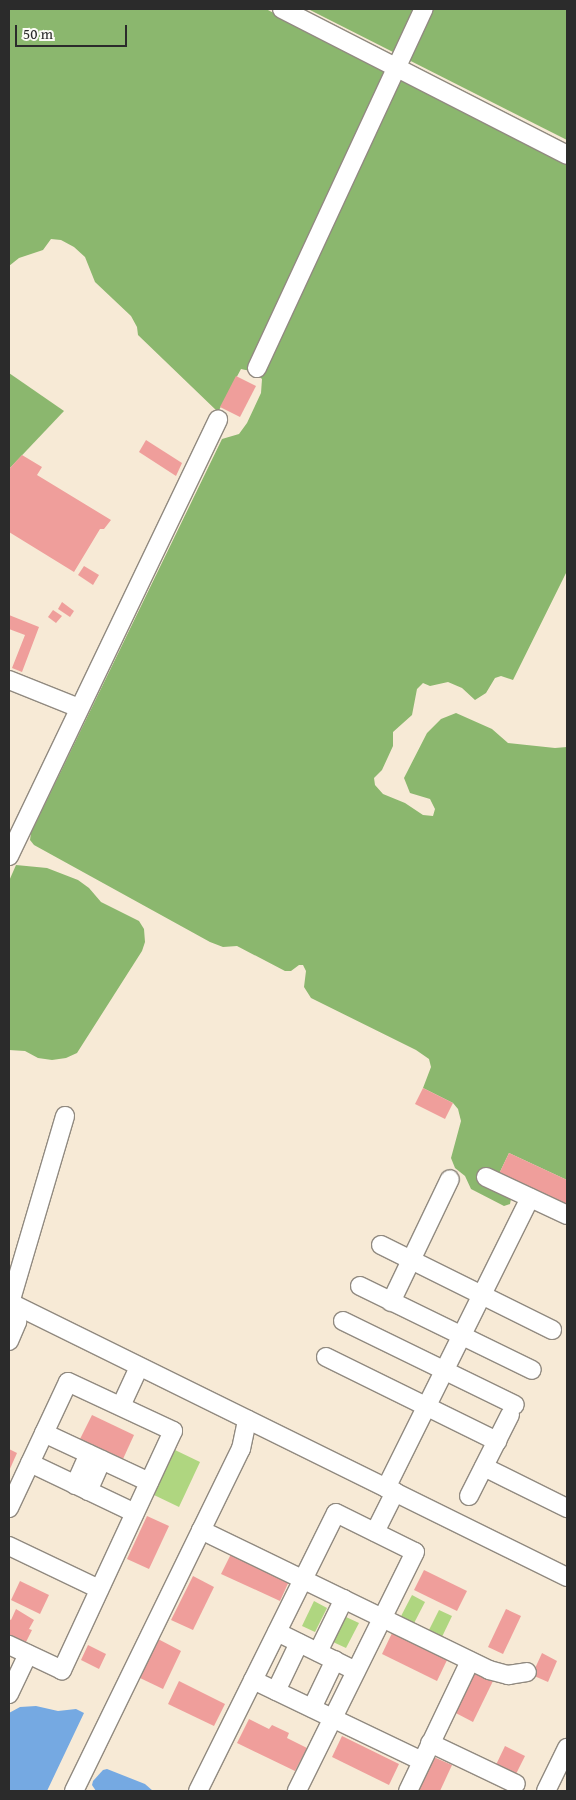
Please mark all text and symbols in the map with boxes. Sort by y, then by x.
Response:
scale bar [18,15,130,47]
text: 50 m [23,23,53,44]

